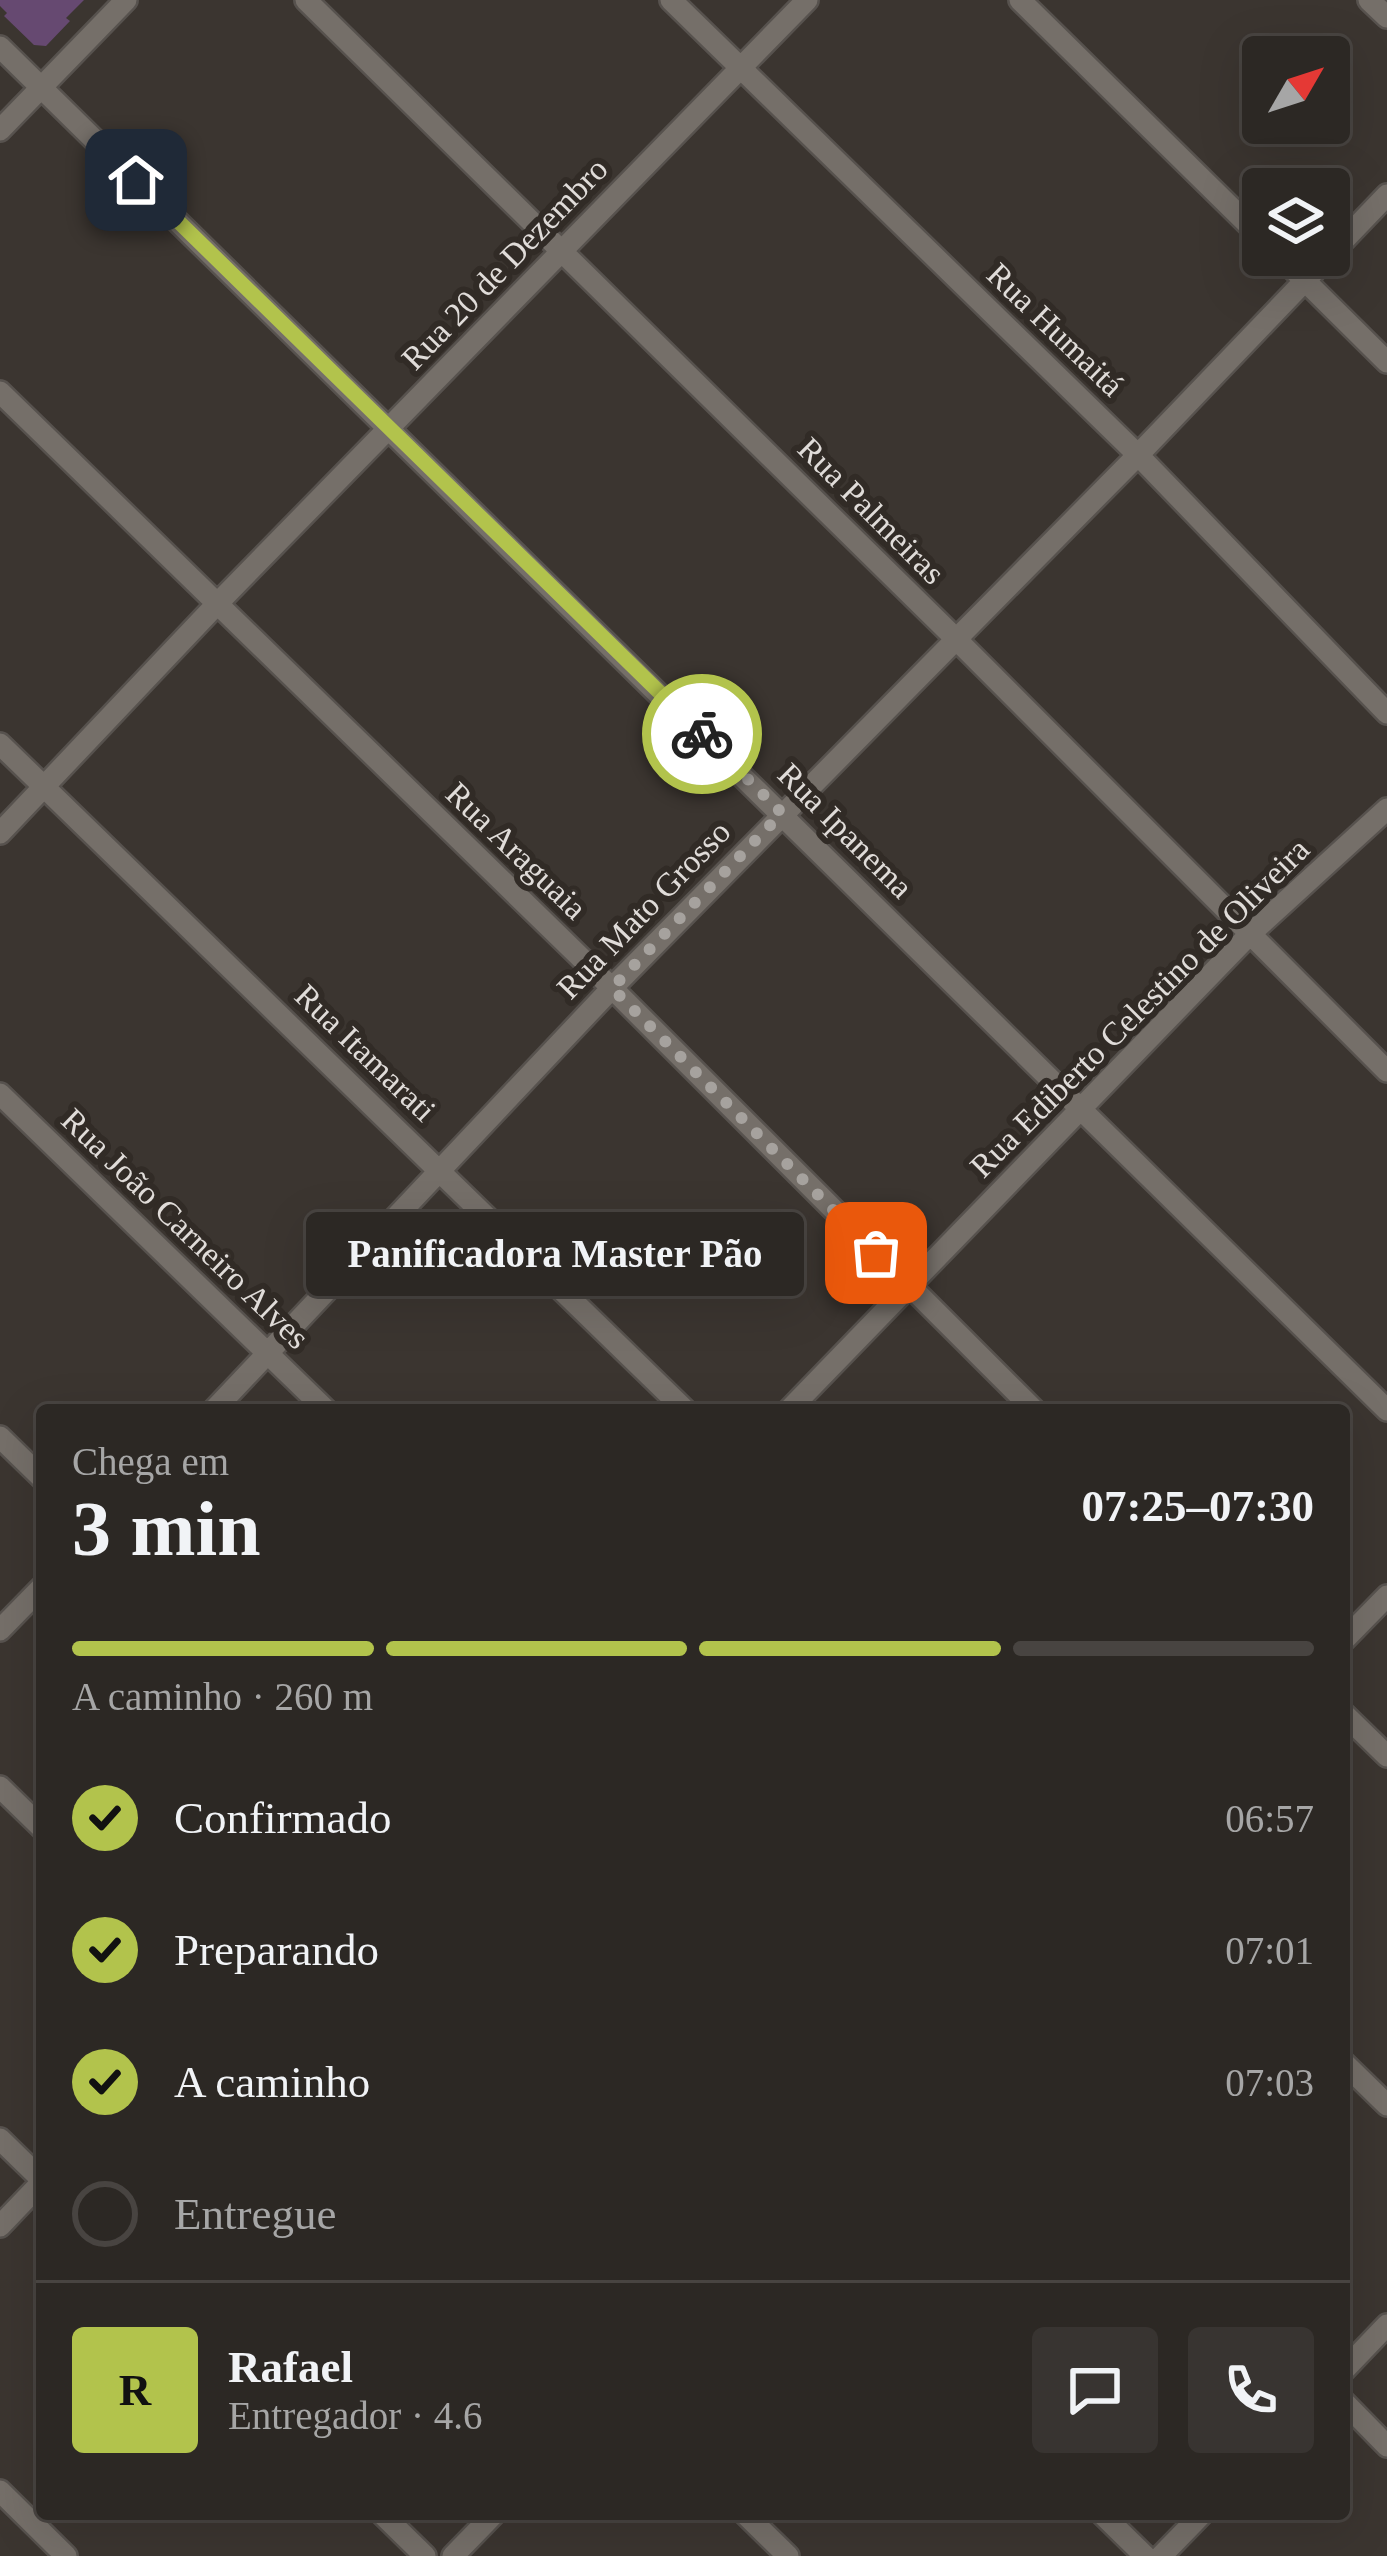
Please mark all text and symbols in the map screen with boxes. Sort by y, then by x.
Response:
north arrow [1242,36,1350,144]
map controls [1242,36,1350,276]
pin [85,129,187,231]
icon: home [103,147,169,213]
street label: Rua 20 de Dezembro [395,151,615,377]
button: layers [1242,168,1350,276]
street label: Rua Humaitá [980,256,1131,404]
street label: Rua Palmeiras [791,430,952,591]
courier [642,674,762,794]
icon: bike [669,701,735,767]
street label: Rua Ipanema [771,756,920,906]
street label: Rua Araguaia [439,775,594,927]
street label: Rua Mato Grosso [550,813,738,1006]
street label: Rua Ediberto Celestino de Oliveira [963,831,1317,1184]
street label: Rua Itamarati [288,977,443,1128]
street label: Rua João Carneiro Alves [54,1101,316,1356]
pin [825,1202,927,1304]
callout: Panificadora Master Pão [306,1211,804,1295]
icon: bag [843,1220,909,1286]
text: Panificadora Master Pão [347,1232,763,1275]
text: Chega em [72,1440,229,1483]
text: 07:25–07:30 [1082,1481,1314,1531]
text: 3 min [72,1485,261,1572]
text: A caminho · 260 m [72,1675,373,1718]
icon: check [72,1785,138,1851]
text: Confirmado [174,1793,391,1843]
text: 06:57 [1225,1797,1314,1840]
icon: check [72,1917,138,1983]
text: Preparando [174,1925,379,1975]
text: 07:01 [1225,1929,1314,1972]
icon: check [72,2049,138,2115]
text: A caminho [174,2057,370,2107]
text: 07:03 [1225,2061,1314,2104]
text: Entregue [174,2189,336,2239]
button: chat [1032,2327,1158,2453]
button: phone [1188,2327,1314,2453]
text: Rafael [228,2342,353,2392]
text: R [119,2365,151,2415]
text: Entregador · 4.6 [228,2394,483,2437]

